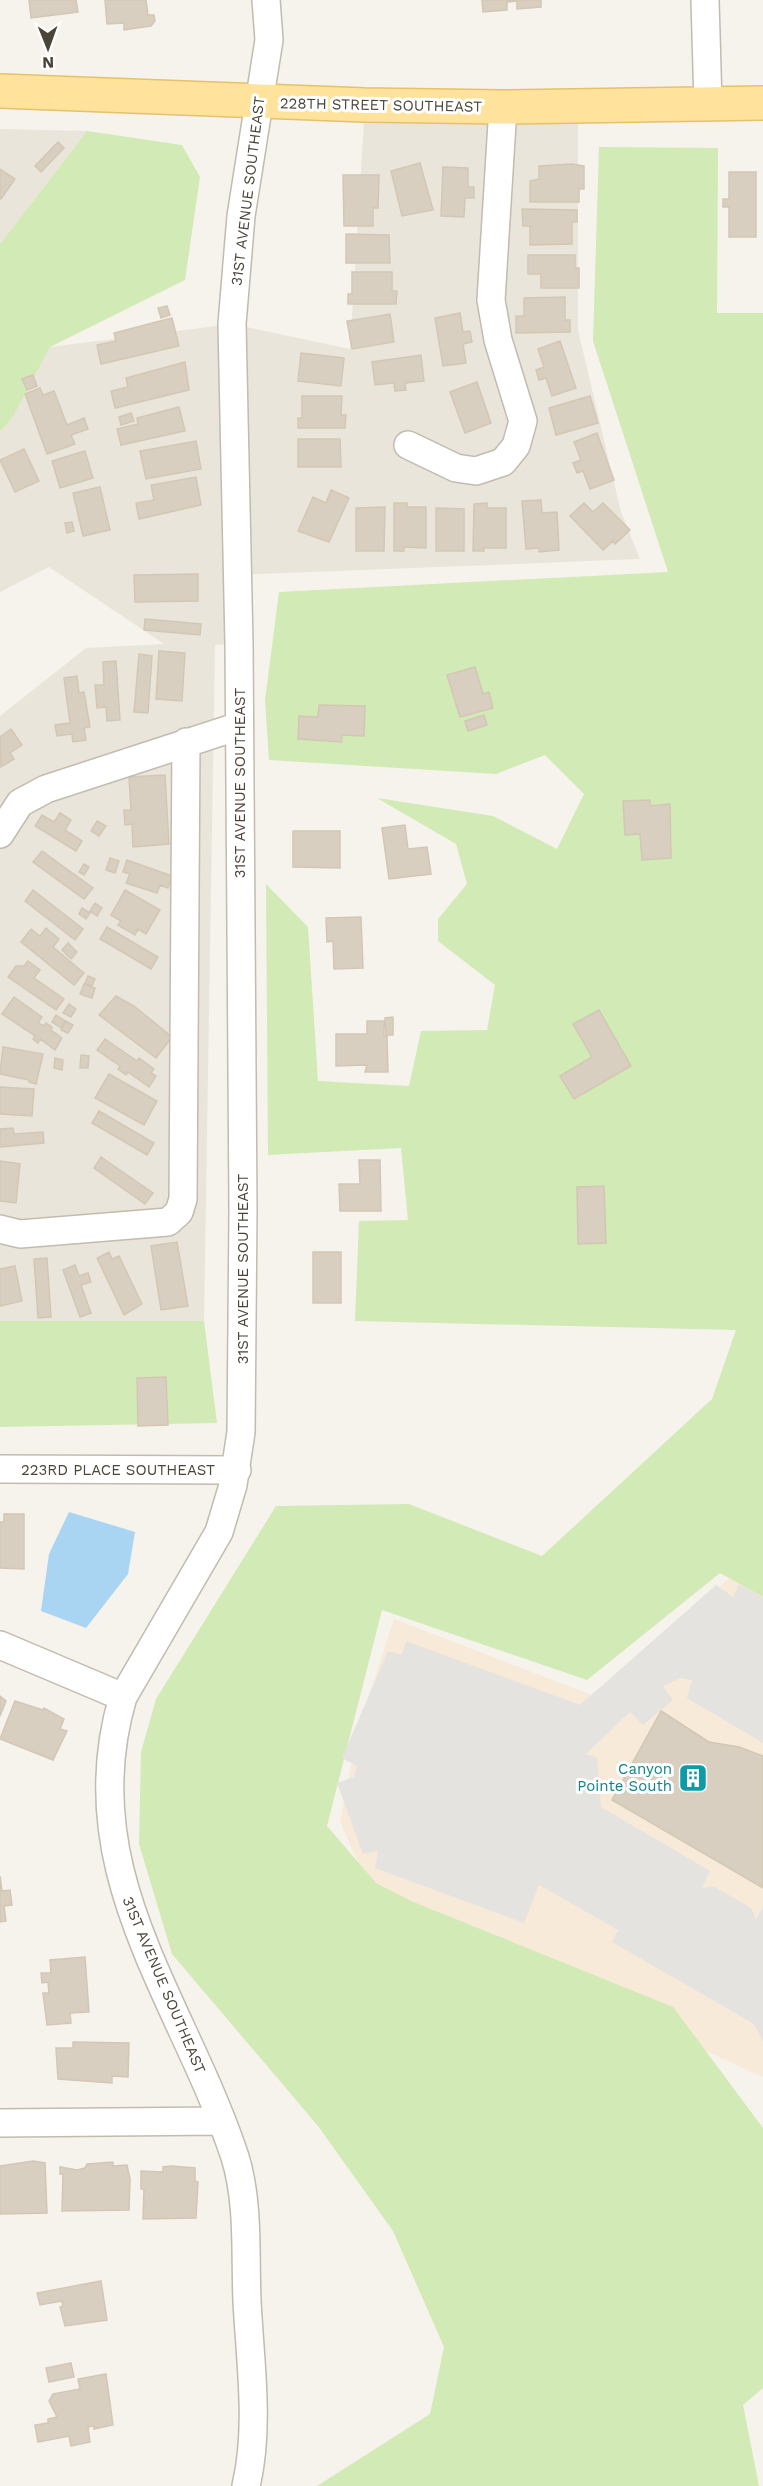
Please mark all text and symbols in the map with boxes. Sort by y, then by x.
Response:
north arrow [18,18,78,78]
text: N [42,53,54,72]
street label: 228TH STREET SOUTHEAST [280,94,482,116]
street label: 31ST AVENUE SOUTHEAST [227,95,269,287]
street label: 31ST AVENUE SOUTHEAST [231,688,249,878]
street label: 31ST AVENUE SOUTHEAST [234,1174,252,1364]
street label: 223RD PLACE SOUTHEAST [21,1461,215,1479]
place label: Canyon Pointe South [577,1760,672,1795]
building icon: Canyon Pointe South [677,1762,709,1794]
street label: 31ST AVENUE SOUTHEAST [118,1894,210,2076]

